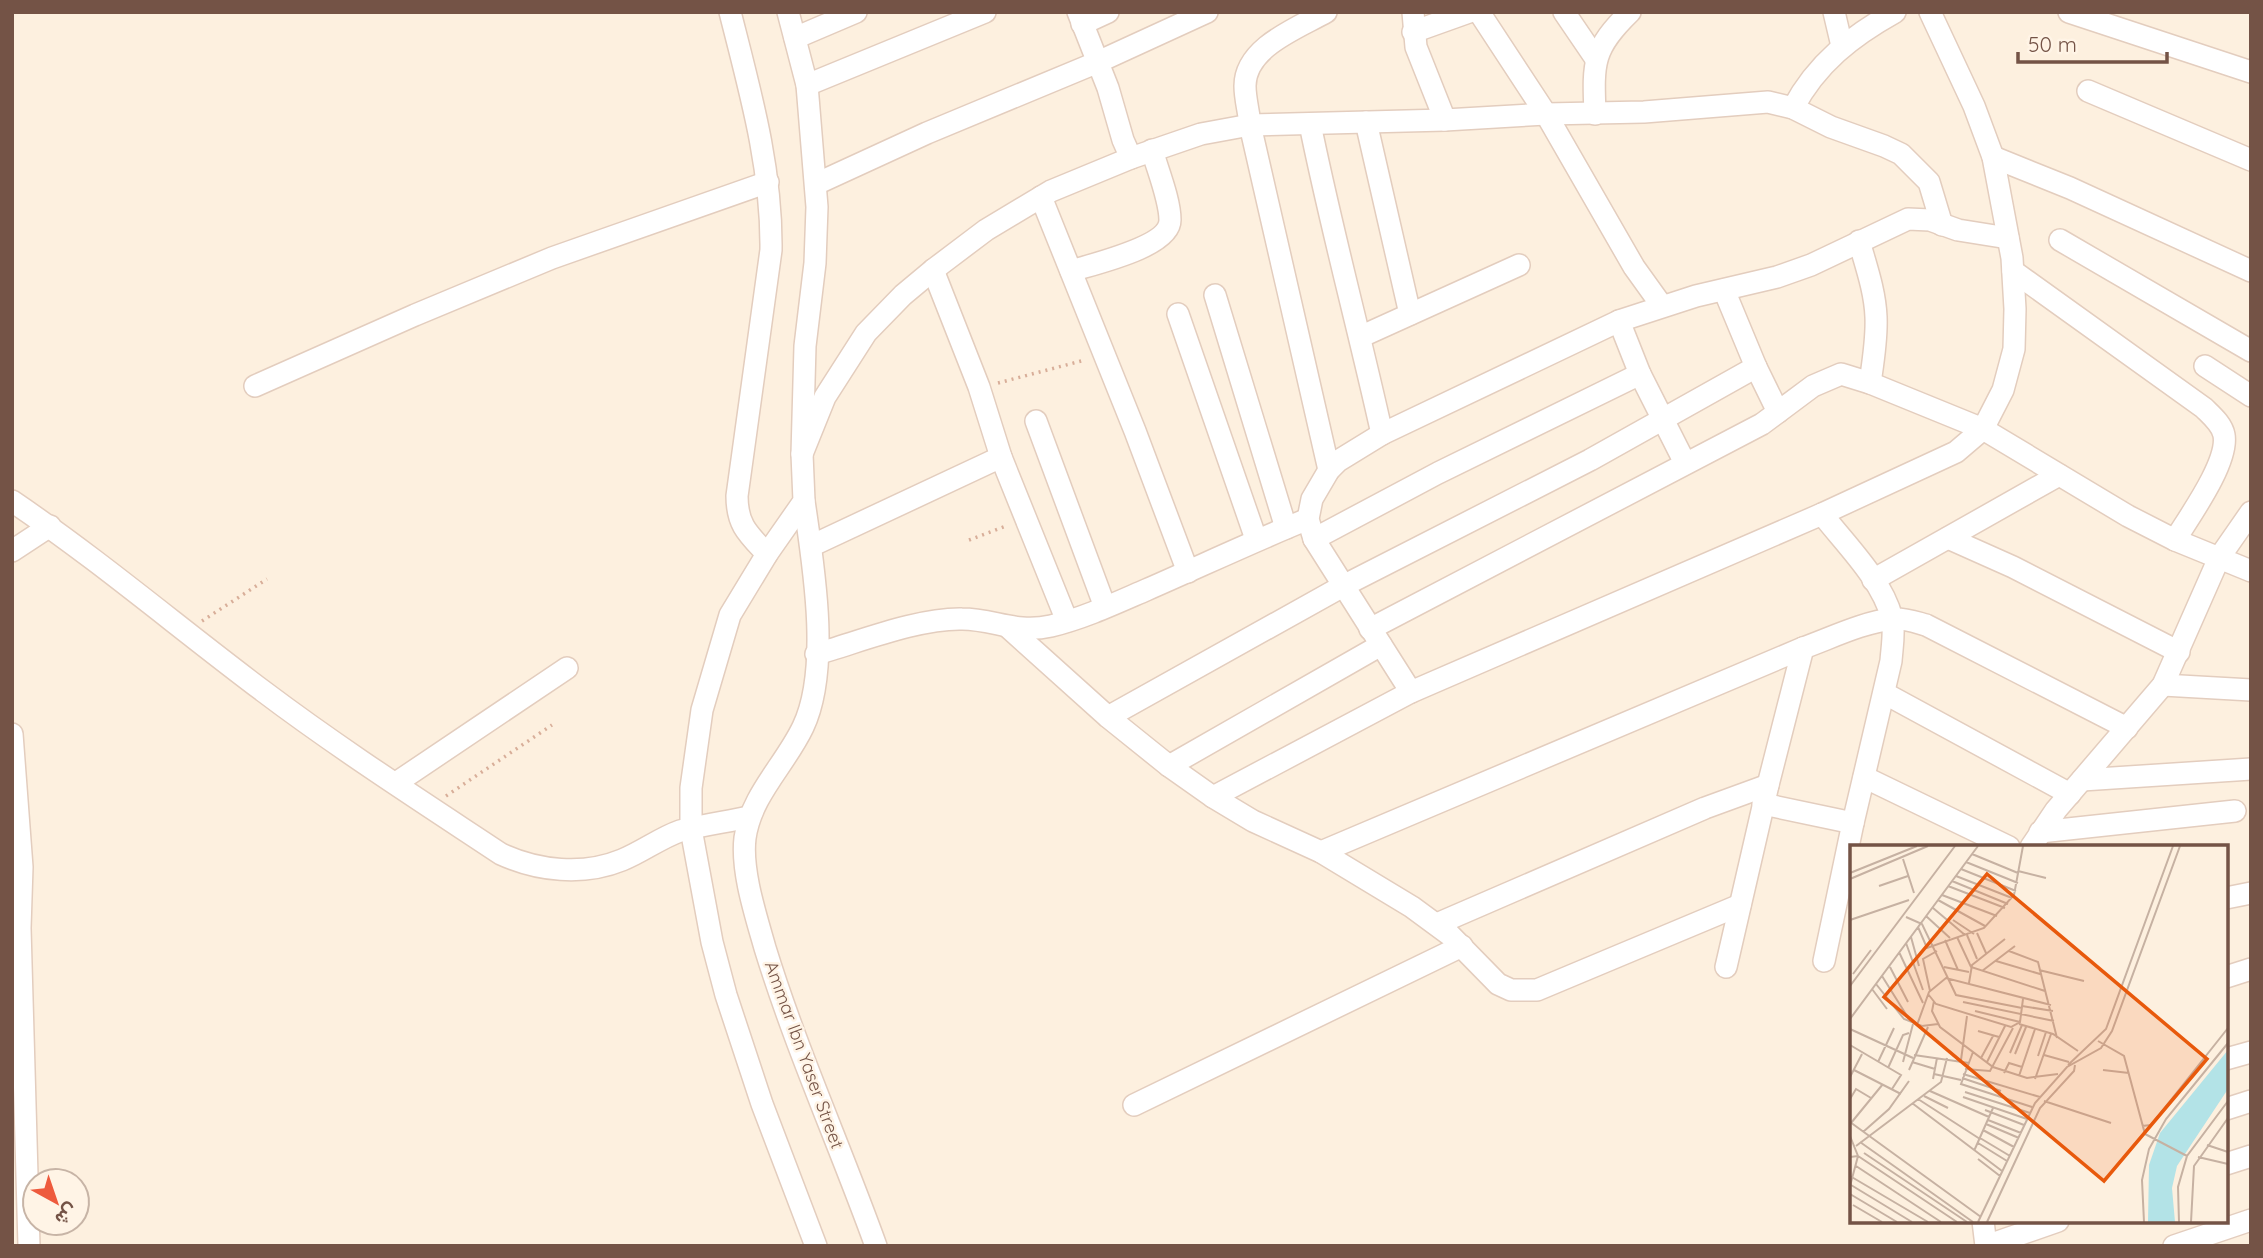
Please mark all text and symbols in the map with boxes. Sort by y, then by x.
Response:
scale bar [2018,21,2167,65]
text: 50 m [2028,31,2077,57]
inset map [1850,845,2228,1223]
street label: Ammar Ibn Yaser Street [760,958,849,1152]
north arrow [21,1167,91,1237]
text: ش [50,1198,83,1232]

